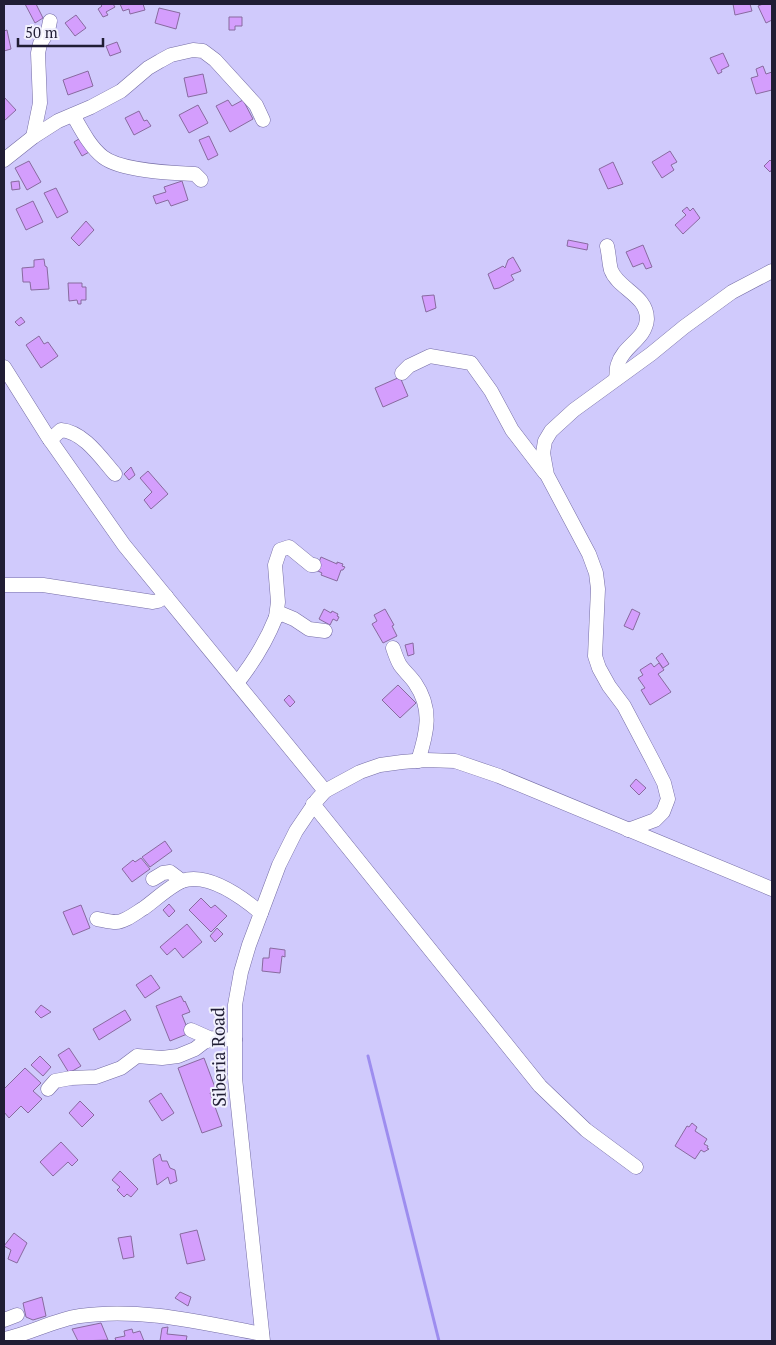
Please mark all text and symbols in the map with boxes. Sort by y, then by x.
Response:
scale bar [18,15,102,47]
text: 50 m [25,22,58,42]
street label: Siberia Road [205,1007,231,1107]

